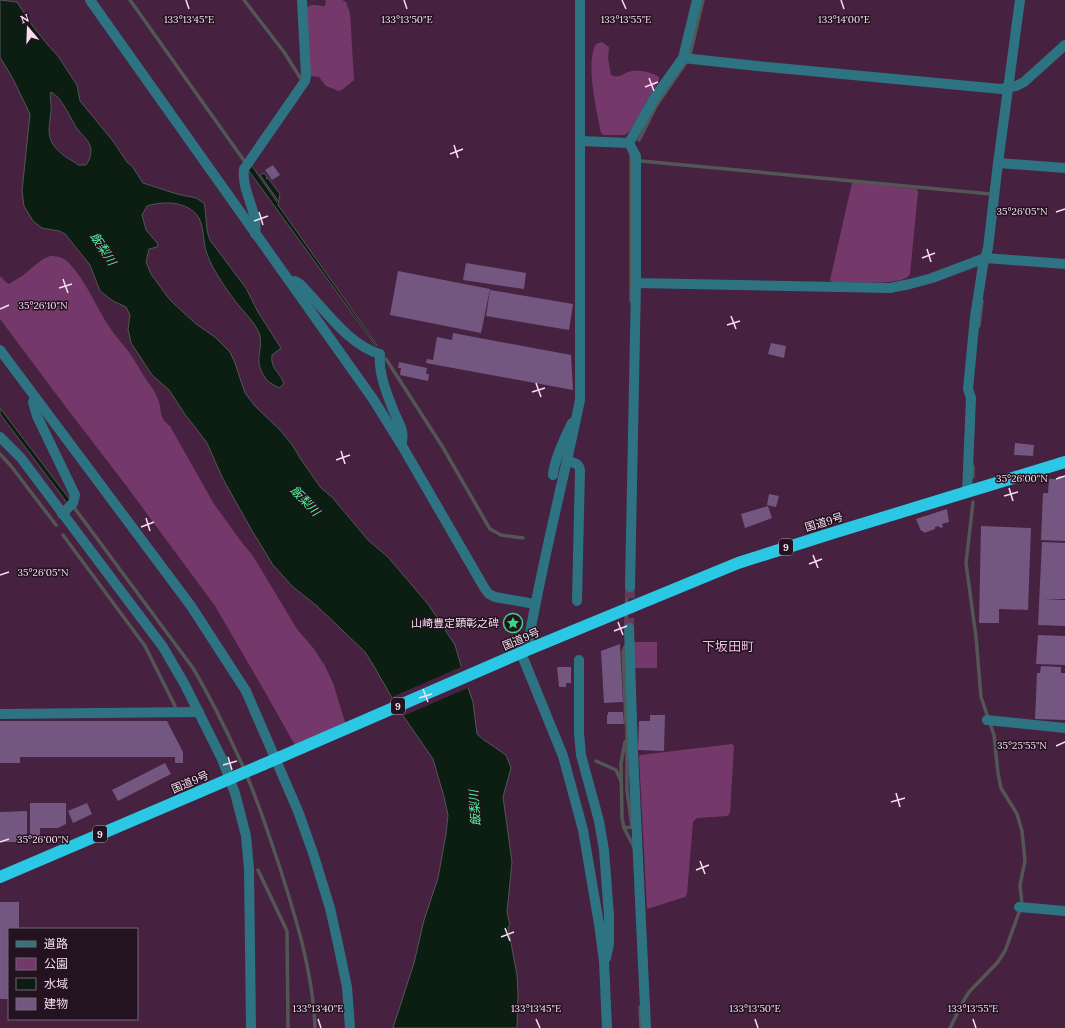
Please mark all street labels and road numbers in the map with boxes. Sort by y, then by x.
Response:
street label: 国道9号 [803,510,845,534]
road number: 9 [779,539,793,555]
street label: 国道9号 [500,625,542,653]
road number: 9 [391,698,405,714]
street label: 国道9号 [169,768,211,796]
road number: 9 [93,826,107,842]

